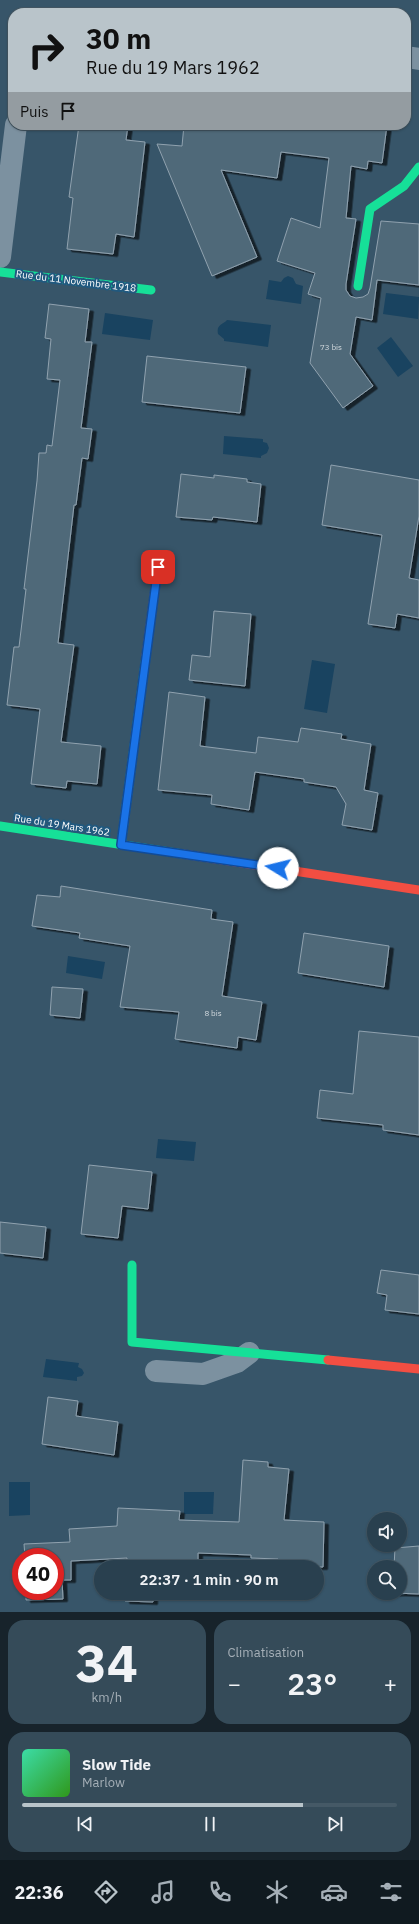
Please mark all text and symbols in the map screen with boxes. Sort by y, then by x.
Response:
text: 30 m [86,20,151,57]
icon: right [20,24,72,76]
text: Rue du 19 Mars 1962 [86,56,260,79]
icon: arrive [57,100,79,122]
text: Puis [20,102,49,121]
street label: Rue du 11 Novembre 1918 [15,267,137,295]
house number: 73 bis [320,342,342,352]
pin [141,550,175,584]
icon: arrive [147,556,169,578]
street label: Rue du 19 Mars 1962 [13,811,111,839]
position arrow [257,847,299,889]
house number: 8 bis [204,1008,222,1018]
map controls [367,1512,407,1600]
button: sound [367,1512,407,1552]
speed limit sign: 40 [12,1548,64,1600]
button: search [367,1560,407,1600]
text: 22:37 · 1 min · 90 m [139,1570,279,1589]
text: 34 [76,1629,138,1696]
text: Climatisation [228,1644,304,1661]
text: 23° [287,1664,337,1703]
text: − [228,1669,241,1698]
text: + [384,1669,397,1698]
text: km/h [91,1689,122,1706]
text: Slow Tide [82,1755,151,1774]
text: Marlow [82,1774,125,1791]
icon: previous [74,1813,96,1835]
icon: pause [199,1813,221,1835]
icon: next [324,1813,346,1835]
icon: directions [92,1878,120,1906]
icon: music [149,1878,177,1906]
icon: phone [206,1878,234,1906]
icon: climate [263,1878,291,1906]
icon: car [320,1878,348,1906]
icon: filters [377,1878,405,1906]
text: 22:36 [14,1881,64,1904]

